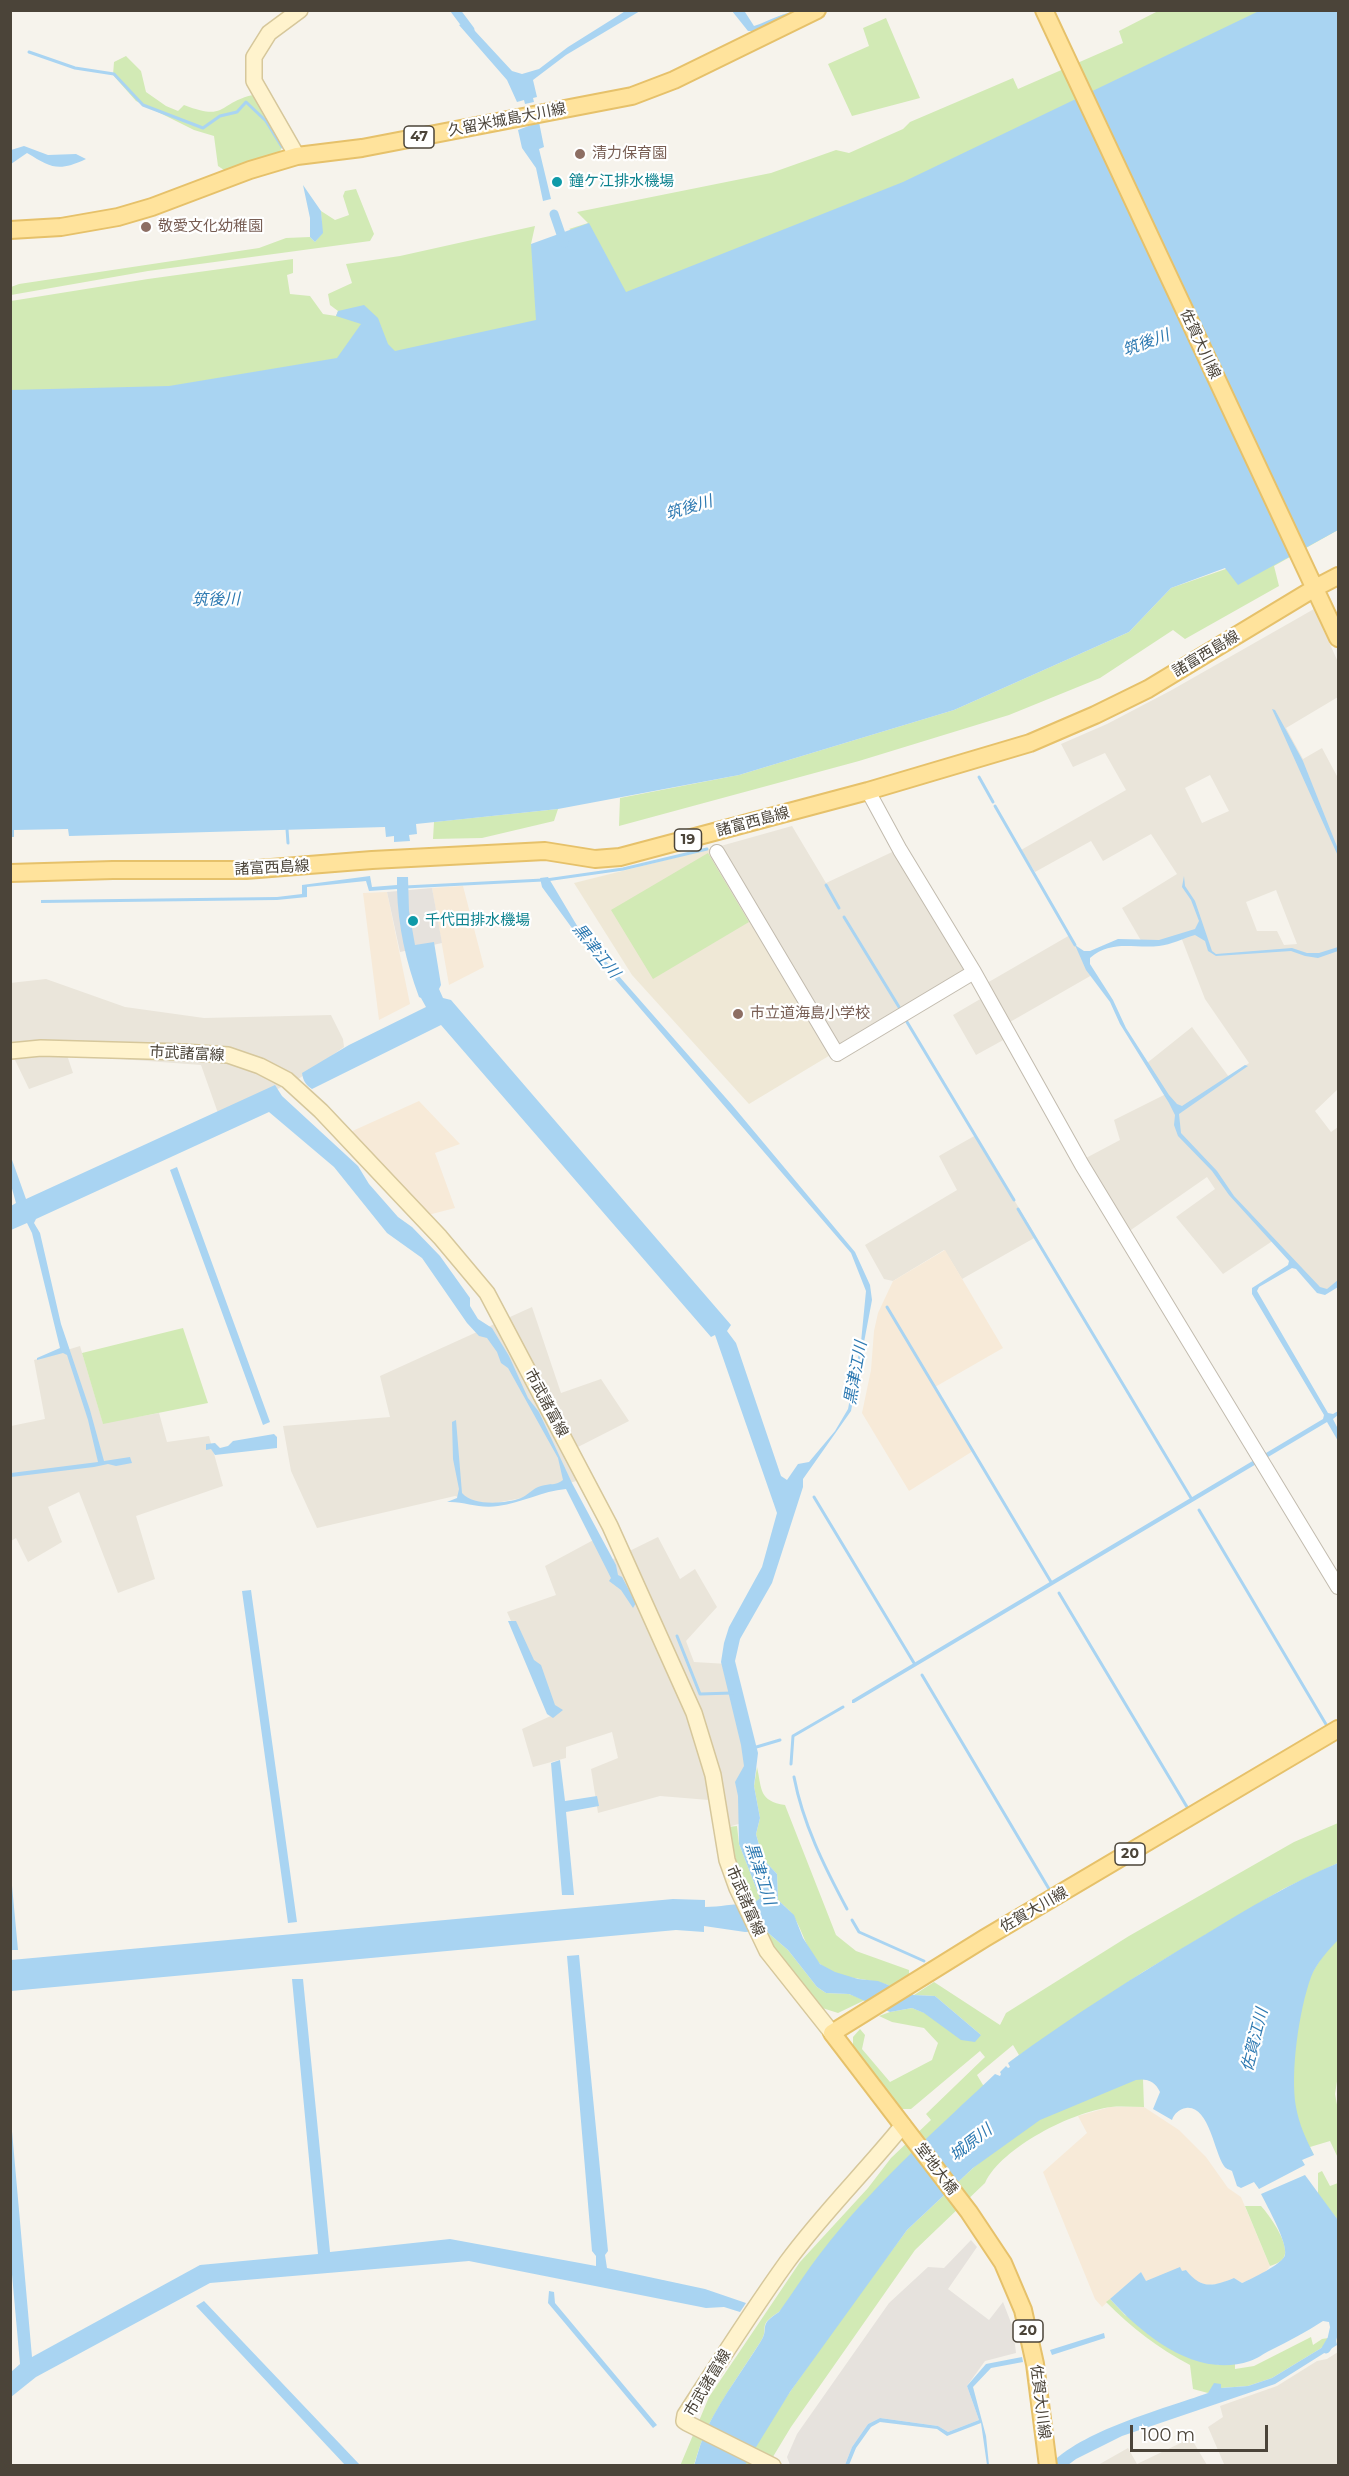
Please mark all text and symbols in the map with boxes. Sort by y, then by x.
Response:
street label: 久留米城島大川線 [446,100,568,140]
road number: 47 [404,126,434,148]
place label: 清力保育園 [592,145,667,163]
marker: 清力保育園 [573,147,587,161]
place label: 鐘ケ江排水機場 [569,173,674,191]
marker: 鐘ケ江排水機場 [550,175,564,189]
place label: 敬愛文化幼稚園 [158,218,263,236]
marker: 敬愛文化幼稚園 [139,220,153,234]
street label: 佐賀大川線 [1176,306,1224,382]
water label: 筑後川 [1120,326,1172,360]
water label: 筑後川 [663,492,715,524]
water label: 筑後川 [192,590,240,610]
street label: 諸富西島線 [1169,627,1243,681]
street label: 諸富西島線 [714,804,792,840]
road number: 19 [674,829,702,851]
street label: 諸富西島線 [234,857,310,879]
place label: 千代田排水機場 [425,912,530,930]
marker: 千代田排水機場 [406,914,420,928]
water label: 黒津江川 [568,920,624,982]
place label: 市立道海島小学校 [750,1005,870,1023]
marker: 市立道海島小学校 [731,1007,745,1021]
street label: 市武諸富線 [149,1043,225,1065]
water label: 黒津江川 [841,1340,871,1406]
street label: 市武諸富線 [520,1366,572,1440]
water label: 黒津江川 [741,1841,779,1907]
road number: 20 [1115,1843,1145,1865]
street label: 市武諸富線 [722,1863,768,1939]
street label: 佐賀大川線 [997,1883,1071,1937]
water label: 佐賀江川 [1238,2007,1272,2073]
water label: 城原川 [946,2121,996,2165]
street label: 堂地大橋 [911,2140,961,2198]
road number: 20 [1013,2320,1043,2342]
street label: 市武諸富線 [681,2346,735,2420]
street label: 佐賀大川線 [1026,2364,1054,2440]
scale bar [1133,2413,1271,2451]
text: 100 m [1141,2424,1195,2446]

